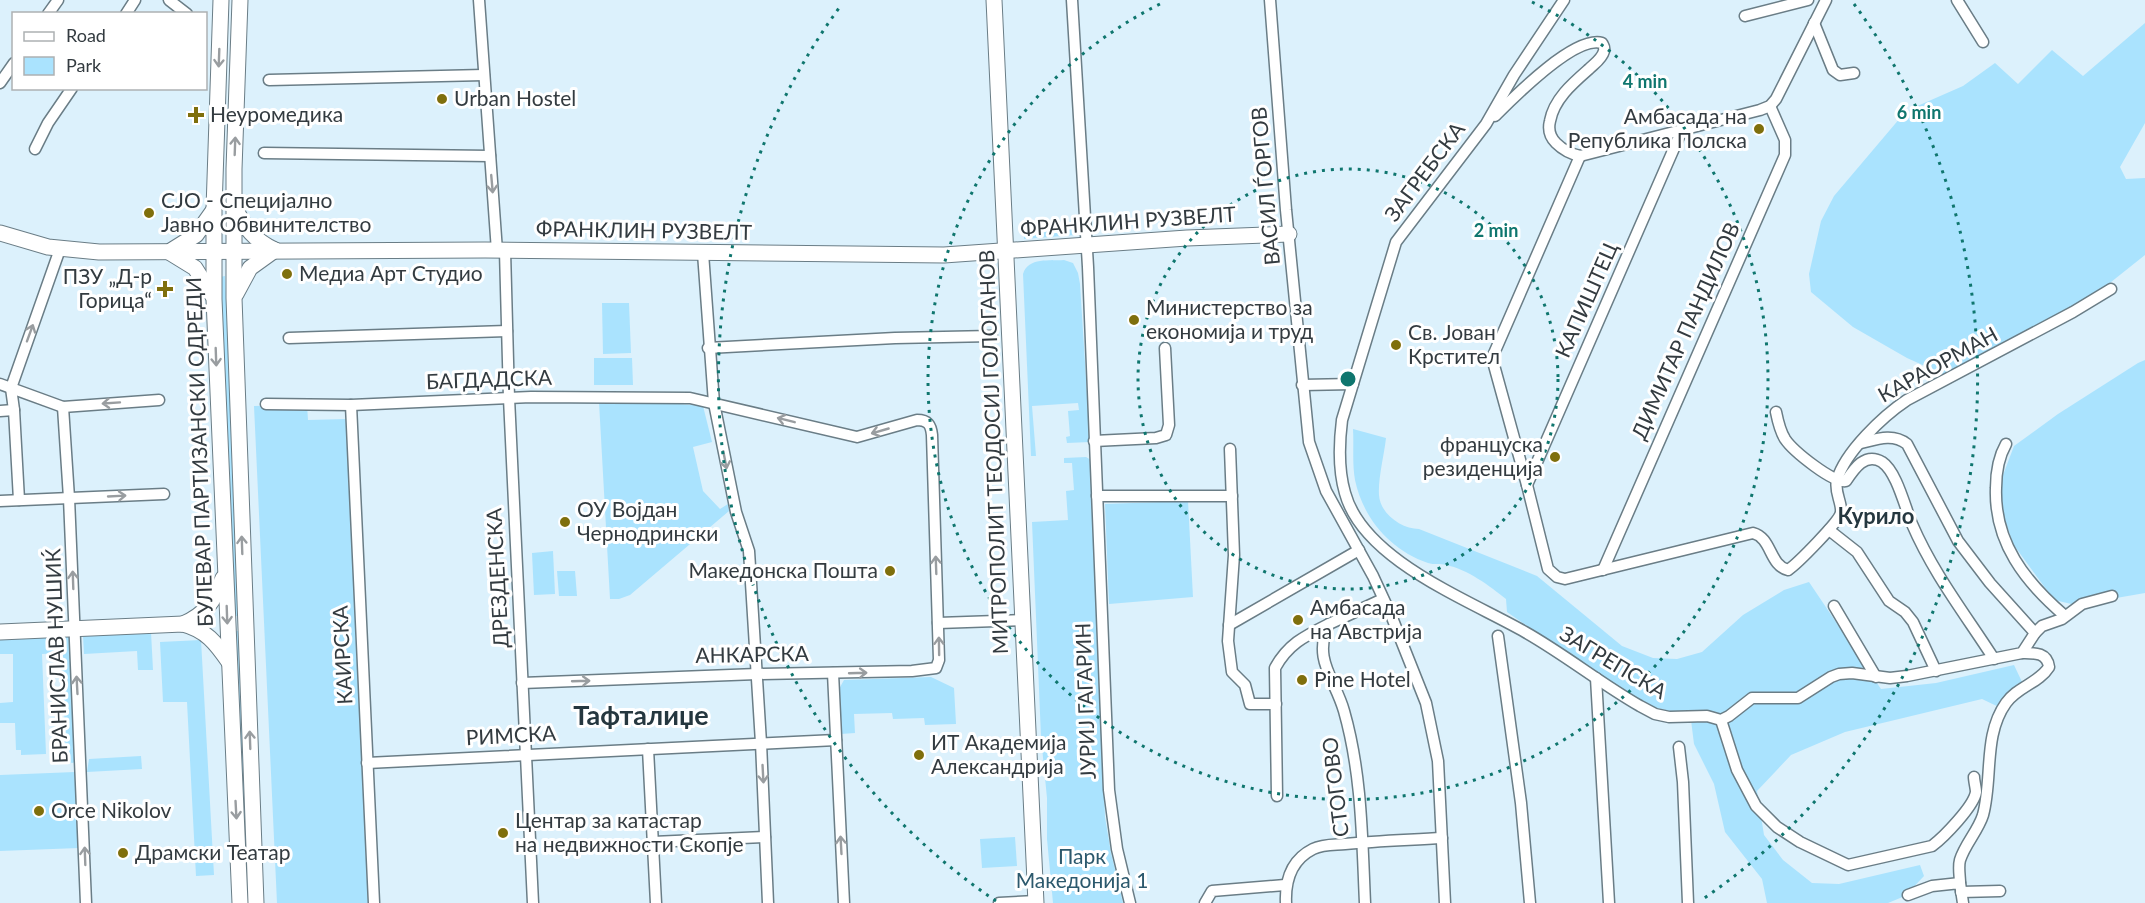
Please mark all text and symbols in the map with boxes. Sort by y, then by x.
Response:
legend [12,12,207,90]
text: Road [66,24,106,46]
one-way arrow [213,48,225,68]
text: Park [66,54,102,76]
text: 4 min [1623,70,1667,92]
place label: Urban Hostel [454,85,576,110]
marker: Urban Hostel [435,92,449,106]
place label: Неуромедика [210,101,343,126]
text: 6 min [1897,101,1941,123]
place label: Амбасада на Република Полска [1568,103,1747,152]
marker: Неуромедика [187,106,205,124]
street label: ВАСИЛ ЃОРГОВ [1245,106,1284,266]
street label: ЗАГРЕБСКА [1378,116,1470,226]
marker: Амбасада на Република Полска [1752,122,1766,136]
one-way arrow [229,136,241,156]
one-way arrow [487,174,498,194]
place label: СЈО - Специјално Јавно Обвинителство [161,187,371,236]
street label: ФРАНКЛИН РУЗВЕЛТ [1019,200,1237,241]
marker: СЈО - Специјално Јавно Обвинителство [142,206,156,220]
street label: ФРАНКЛИН РУЗВЕЛТ [536,215,753,244]
street label: ДИМИТАР ПАНДИЛОВ [1625,218,1744,443]
text: 2 min [1474,219,1518,241]
street label: КАПИШТЕЦ [1549,238,1622,361]
street label: МИТРОПОЛИТ ТЕОДОСИЈ ГОЛОГАНОВ [973,249,1012,655]
place label: Медиа Арт Студио [299,260,483,285]
place label: ПЗУ „Д-р Горица“ [63,263,152,312]
marker: Медиа Арт Студио [280,267,294,281]
street label: БУЛЕВАР ПАРТИЗАНСКИ ОДРЕДИ [180,277,217,627]
marker: ПЗУ „Д-р Горица“ [156,280,174,298]
place label: Министерство за економија и труд [1146,294,1313,343]
marker: Министерство за економија и труд [1127,313,1141,327]
place label: Св. Јован Крстител [1408,319,1500,368]
street label: КАРАОРМАН [1873,321,2001,407]
one-way arrow [26,324,37,343]
marker: Св. Јован Крстител [1389,338,1403,352]
one-way arrow [210,347,222,367]
street label: БАГДАДСКА [425,364,553,393]
centre of rings [1338,369,1358,389]
one-way arrow [102,398,122,409]
one-way arrow [777,413,796,425]
one-way arrow [871,426,890,437]
place label: француска резиденција [1423,431,1543,480]
one-way arrow [720,450,731,470]
marker: француска резиденција [1548,450,1562,464]
one-way arrow [106,491,126,502]
place label: ОУ Војдан Чернодрински [577,496,718,545]
district label: Курило [1838,502,1914,529]
street label: ДРЕЗДЕНСКА [480,507,513,649]
marker: ОУ Војдан Чернодрински [558,515,572,529]
one-way arrow [236,535,248,555]
street label: БРАНИСЛАВ НУШИЌ [39,548,72,764]
one-way arrow [931,555,942,575]
place label: Македонска Пошта [688,557,878,582]
marker: Македонска Пошта [883,564,897,578]
one-way arrow [67,570,78,590]
place label: Амбасада на Австрија [1310,594,1422,643]
street label: КАИРСКА [326,604,357,705]
one-way arrow [221,605,233,625]
marker: Амбасада на Австрија [1291,613,1305,627]
street label: ЗАГРЕПСКА [1556,620,1672,704]
street label: ЈУРИЈ ГАГАРИН [1069,622,1100,780]
one-way arrow [933,637,945,657]
street label: АНКАРСКА [695,640,810,667]
place label: Pine Hotel [1314,666,1411,691]
one-way arrow [847,667,867,678]
marker: Pine Hotel [1295,673,1309,687]
one-way arrow [570,675,590,686]
one-way arrow [72,676,83,695]
district label: Тафталиџе [573,698,709,731]
street label: РИМСКА [465,720,558,749]
place label: ИТ Академија Александрија [931,729,1067,778]
one-way arrow [244,730,255,750]
street label: СТОГОВО [1316,736,1353,838]
marker: ИТ Академија Александрија [912,748,926,762]
one-way arrow [757,764,768,784]
place label: Orce Nikolov [51,797,172,822]
one-way arrow [230,799,241,819]
marker: Orce Nikolov [32,804,46,818]
place label: Центар за катастар на недвижности Скопје [515,807,744,856]
marker: Центар за катастар на недвижности Скопје [496,826,510,840]
one-way arrow [835,835,846,855]
place label: Драмски Театар [135,839,290,864]
park label: Парк Македонија 1 [1016,843,1148,892]
marker: Драмски Театар [116,846,130,860]
one-way arrow [79,847,90,867]

